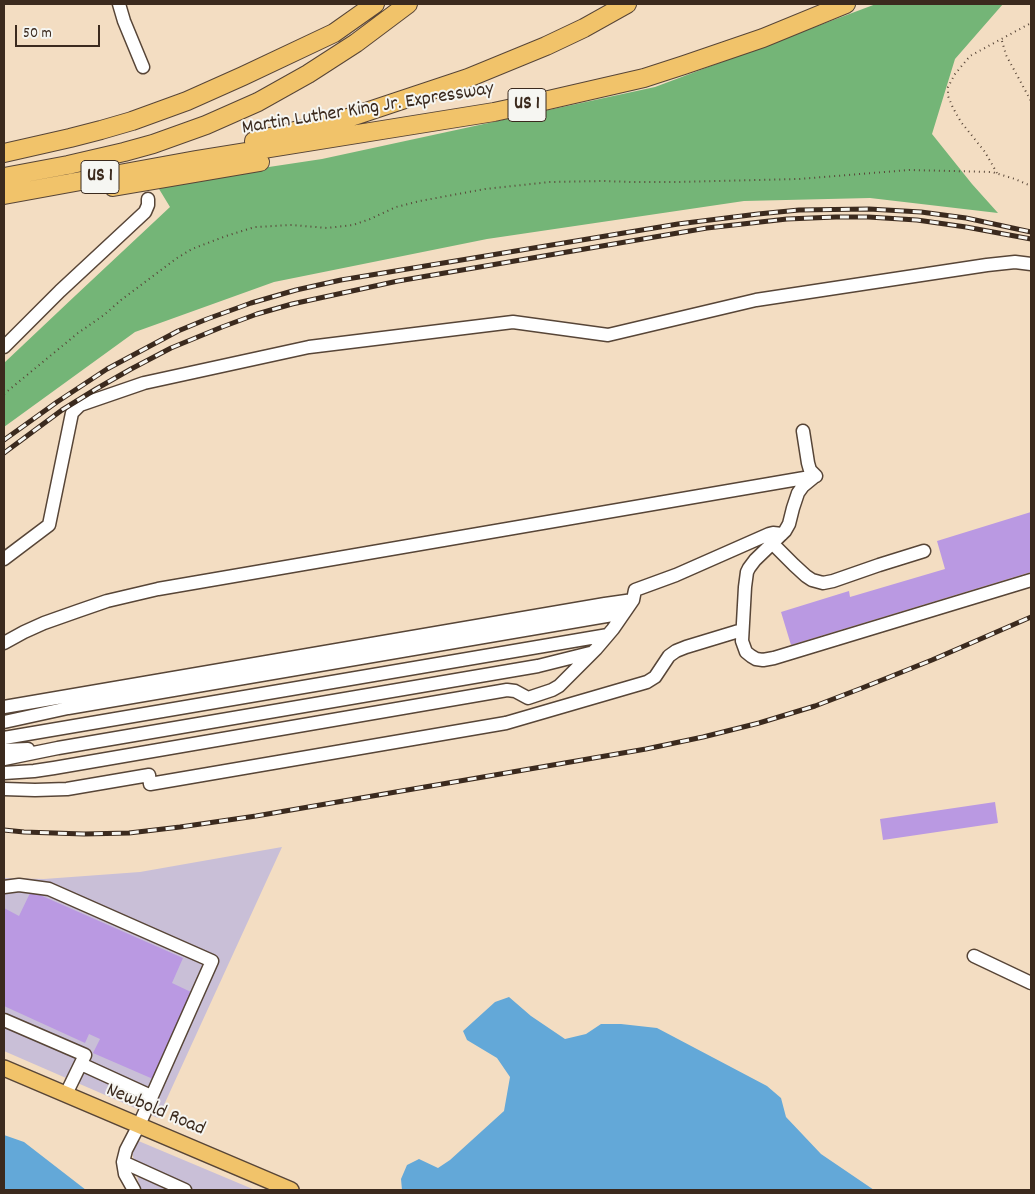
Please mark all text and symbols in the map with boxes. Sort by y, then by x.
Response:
scale bar [18,15,102,47]
text: 50 m [23,23,52,45]
street label: Martin Luther King Jr. Expressway [240,78,496,142]
road number: US 1 [508,88,546,122]
road number: US 1 [81,160,119,193]
street label: Newbold Road [102,1079,208,1143]

